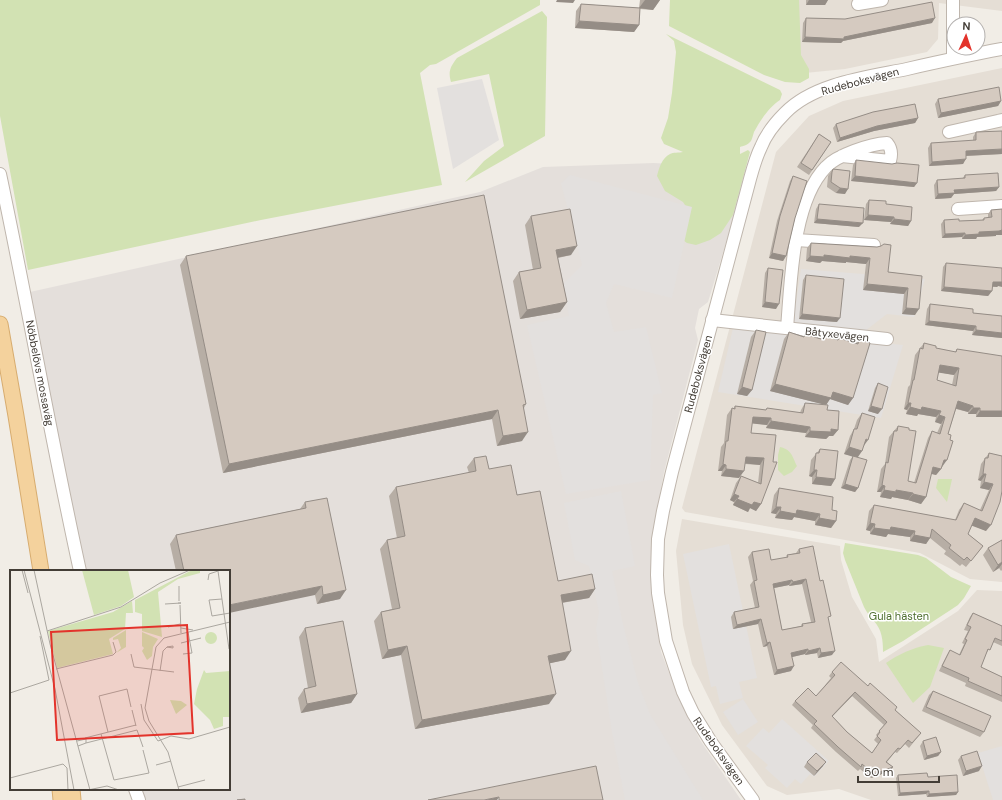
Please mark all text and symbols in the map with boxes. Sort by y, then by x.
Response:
north arrow [946,16,986,56]
text: N [962,19,971,33]
street label: Rudeboksvägen [820,64,900,98]
street label: Nöbbelövs mossaväg [23,319,57,427]
street label: Båtyxevägen [804,324,870,344]
street label: Rudeboksvägen [681,334,715,414]
inset map [10,570,230,790]
park label: Gula hästen [869,609,929,623]
street label: Rudeboksvägen [690,714,748,788]
scale bar [858,758,939,784]
text: 50 m [864,764,893,780]

